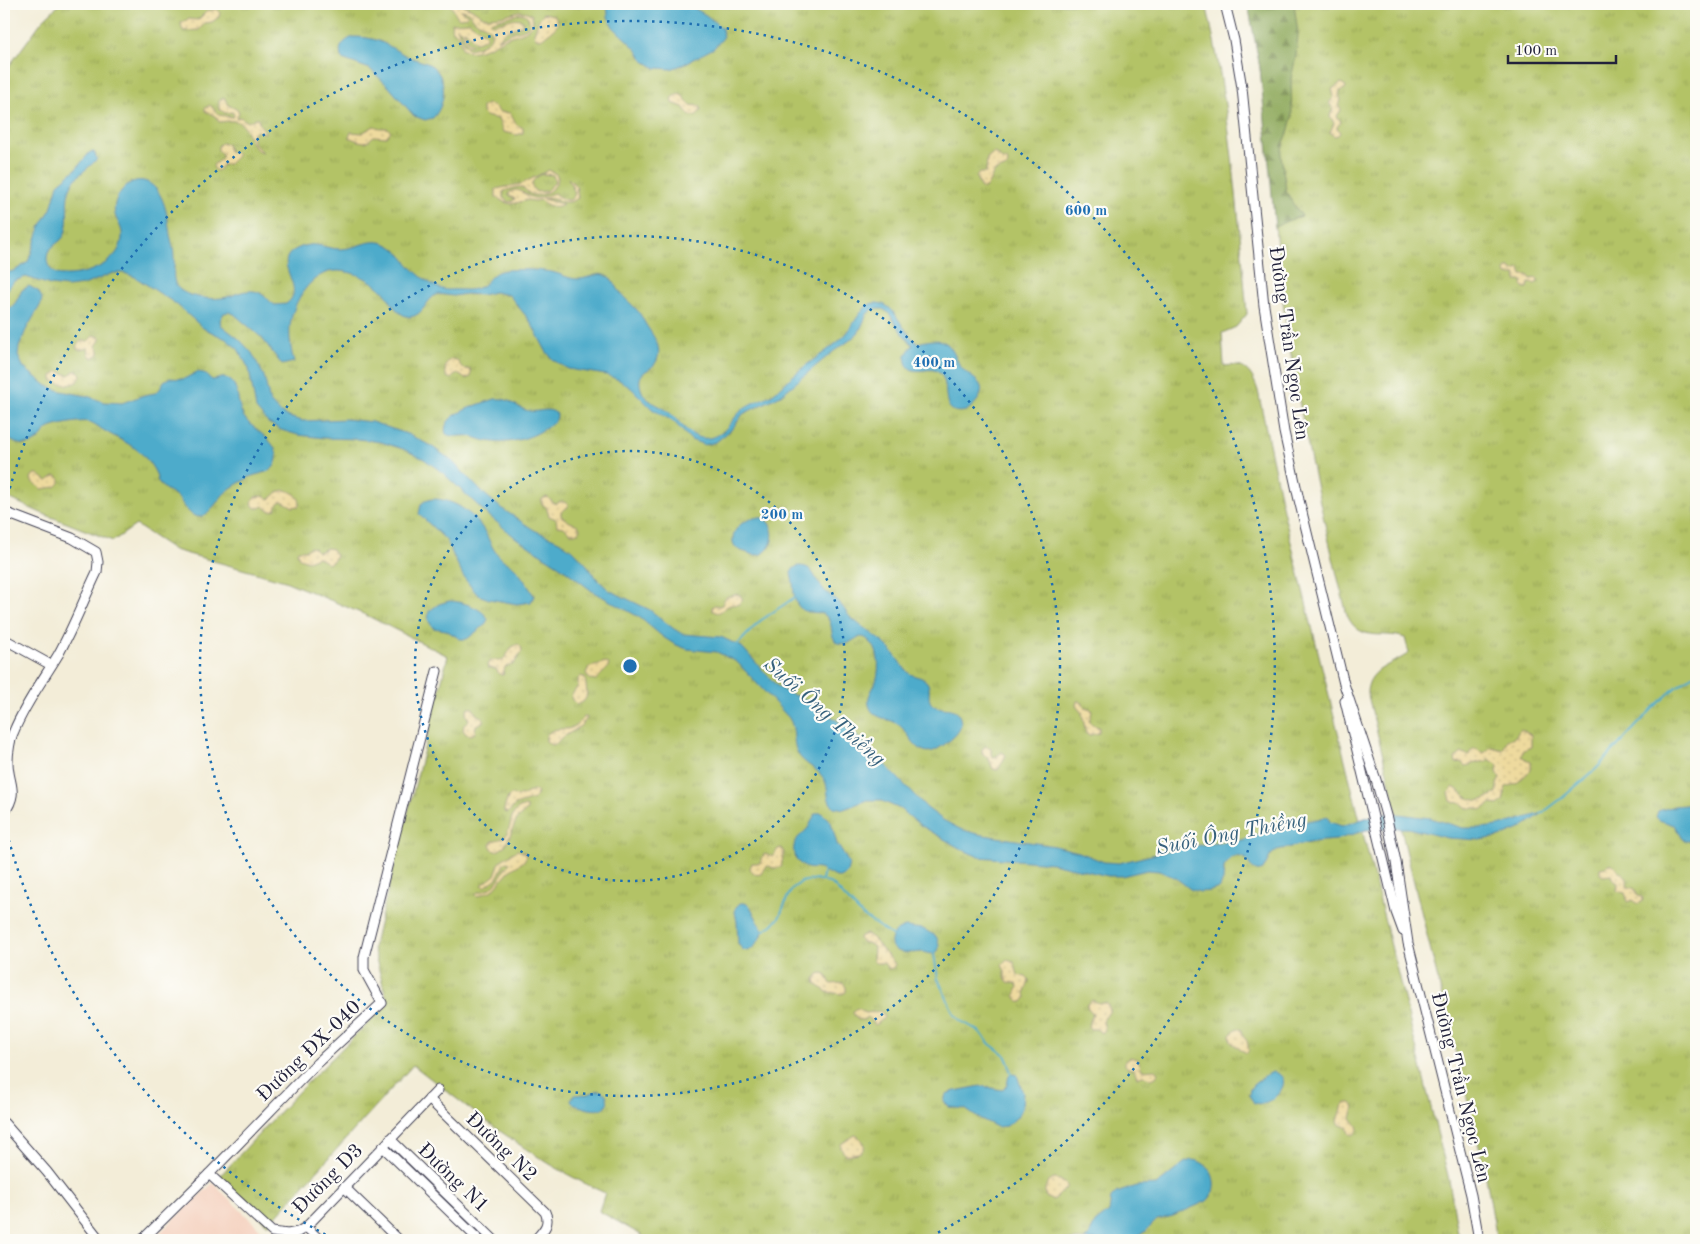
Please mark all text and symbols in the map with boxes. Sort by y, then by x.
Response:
scale bar [1508,32,1615,64]
text: 100 m [1515,44,1557,59]
text: 600 m [1065,204,1107,219]
street label: Đường Trần Ngọc Lên [1264,245,1314,442]
text: 400 m [913,356,955,371]
text: 200 m [761,508,803,523]
water label: Suối Ông Thiềng [759,650,892,770]
centre of rings [621,657,639,675]
water label: Suối Ông Thiềng [1153,805,1309,859]
street label: Đường Trần Ngọc Lên [1427,990,1495,1185]
street label: Đường ĐX-040 [254,997,365,1106]
street label: Đường N2 [461,1109,540,1186]
street label: Đường D3 [289,1140,367,1218]
street label: Đường N1 [413,1140,492,1217]

